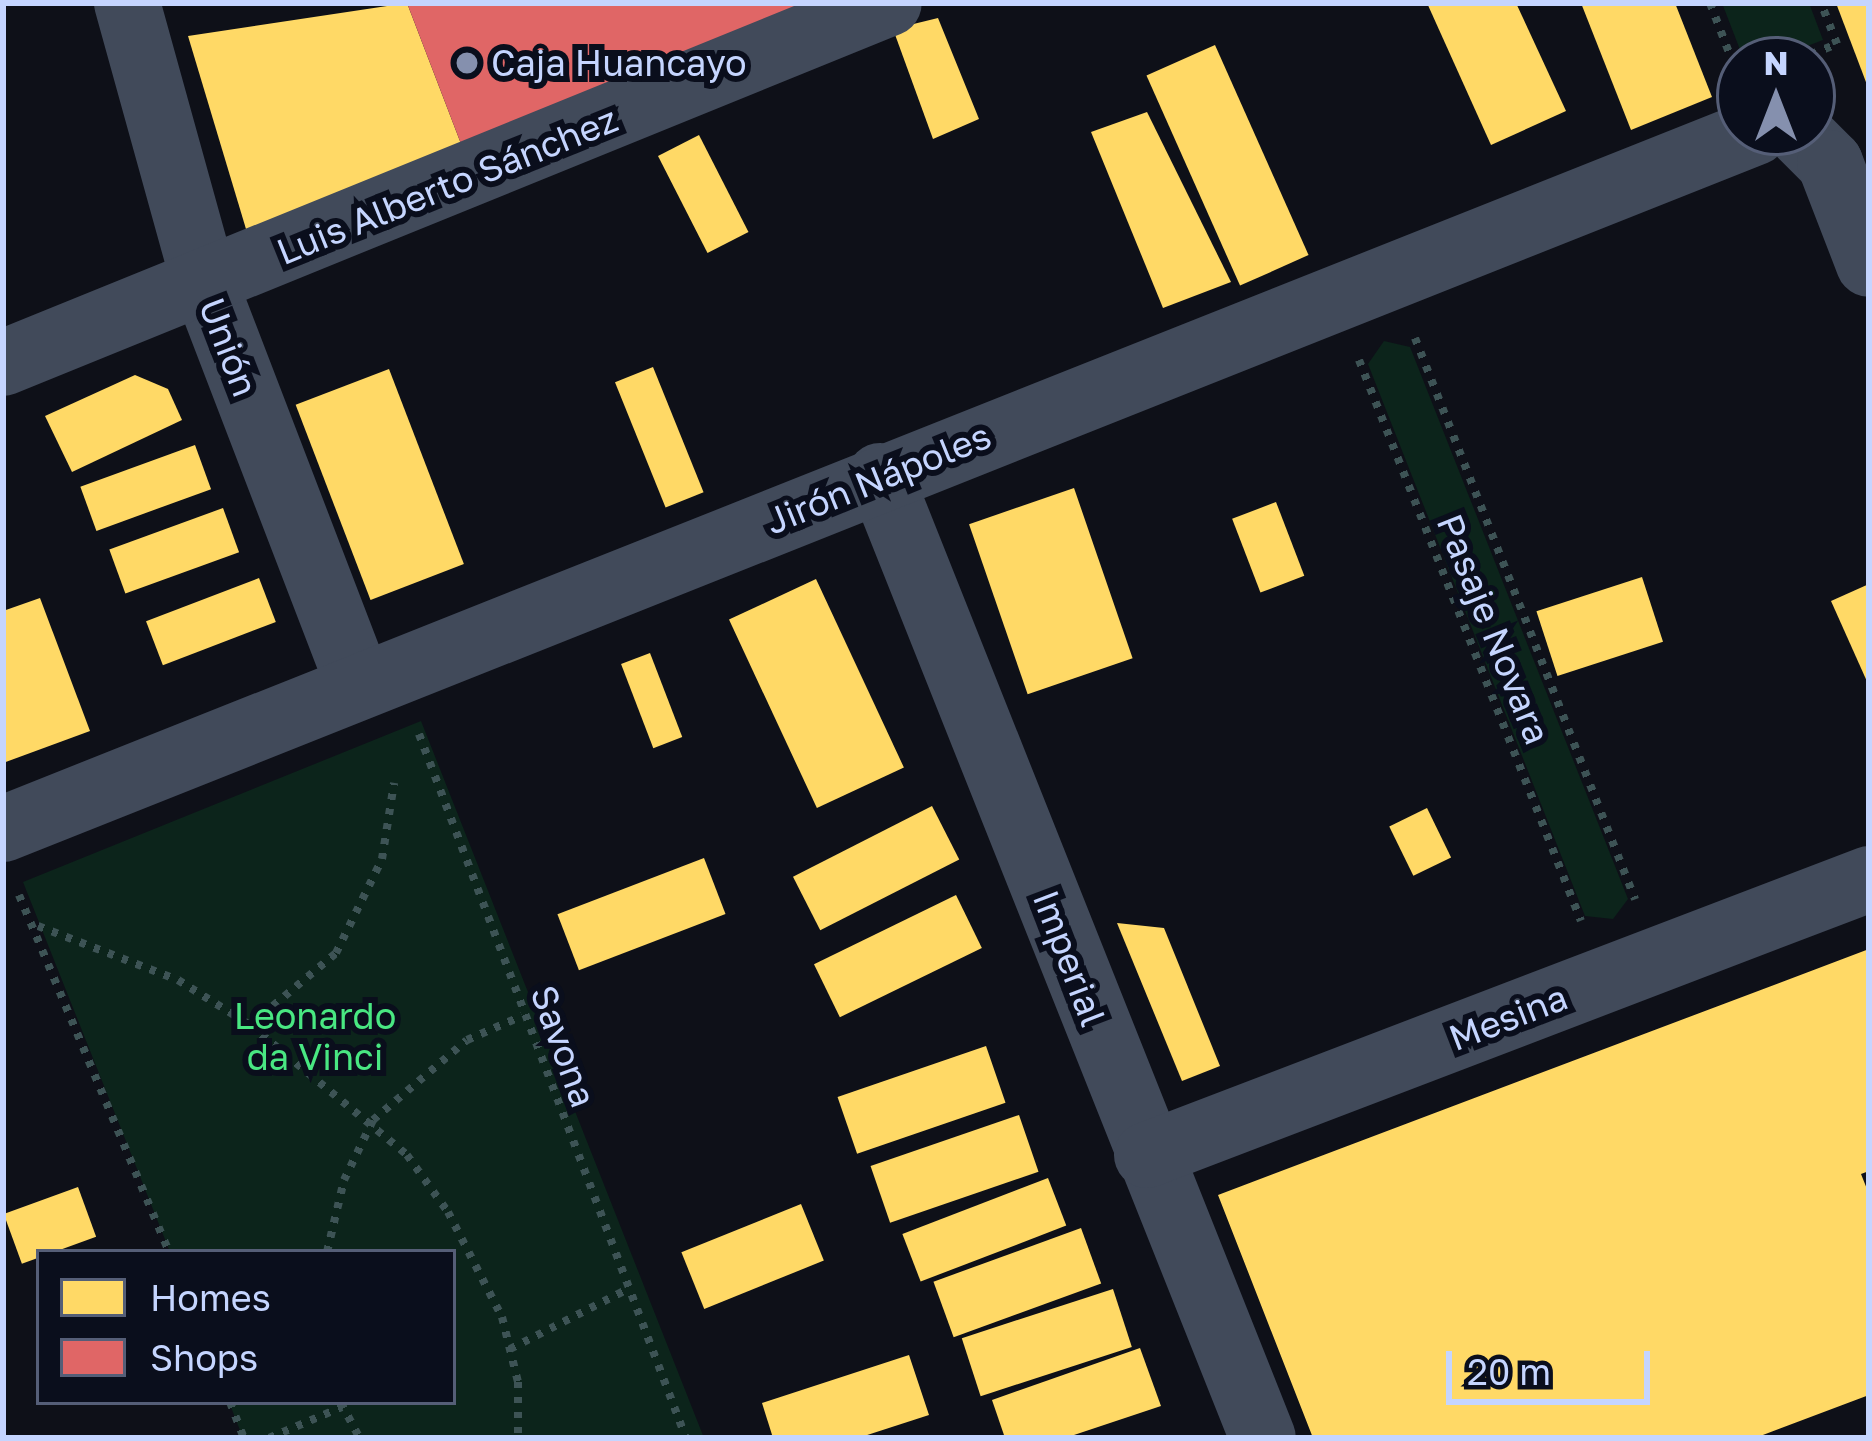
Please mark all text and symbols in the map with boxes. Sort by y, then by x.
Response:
north arrow [1716,36,1836,156]
place label: Caja Huancayo [491,41,747,85]
text: N [1763,43,1789,82]
marker: Caja Huancayo [454,50,480,76]
street label: Luis Alberto Sánchez [270,97,624,273]
street label: Unión [191,292,267,402]
street label: Jirón Nápoles [759,413,997,543]
street label: Pasaje Novara [1428,508,1560,750]
street label: Imperial [1024,884,1116,1032]
street label: Mesina [1443,975,1573,1059]
street label: Savona [522,979,606,1113]
park label: Leonardo da Vinci [234,993,396,1078]
legend [36,1249,456,1405]
text: Homes [150,1276,271,1319]
scale bar [1452,1327,1656,1401]
text: Shops [150,1336,258,1379]
text: 20 m [1467,1350,1551,1393]

